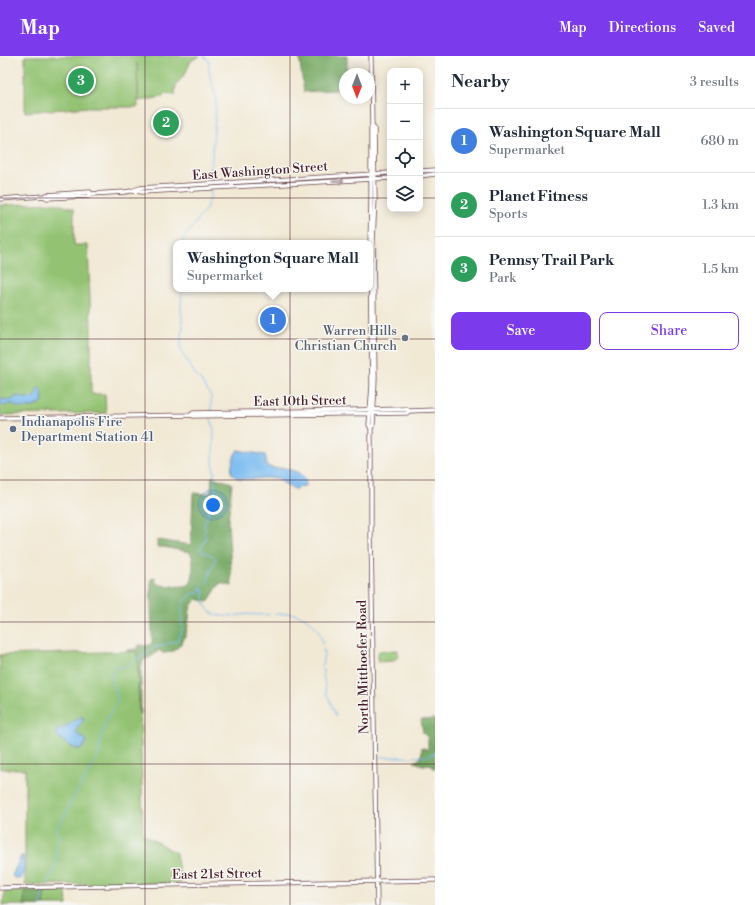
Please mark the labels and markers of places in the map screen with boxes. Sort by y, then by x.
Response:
pin: 3 [68,66,94,96]
pin: 2 [153,108,179,138]
pin: 1 [260,305,286,335]
place label: Warren Hills Christian Church [295,323,397,354]
marker: Warren Hills Christian Church [400,333,410,343]
place label: Indianapolis Fire Department Station 41 [21,414,155,445]
marker: Indianapolis Fire Department Station 41 [8,424,18,434]

